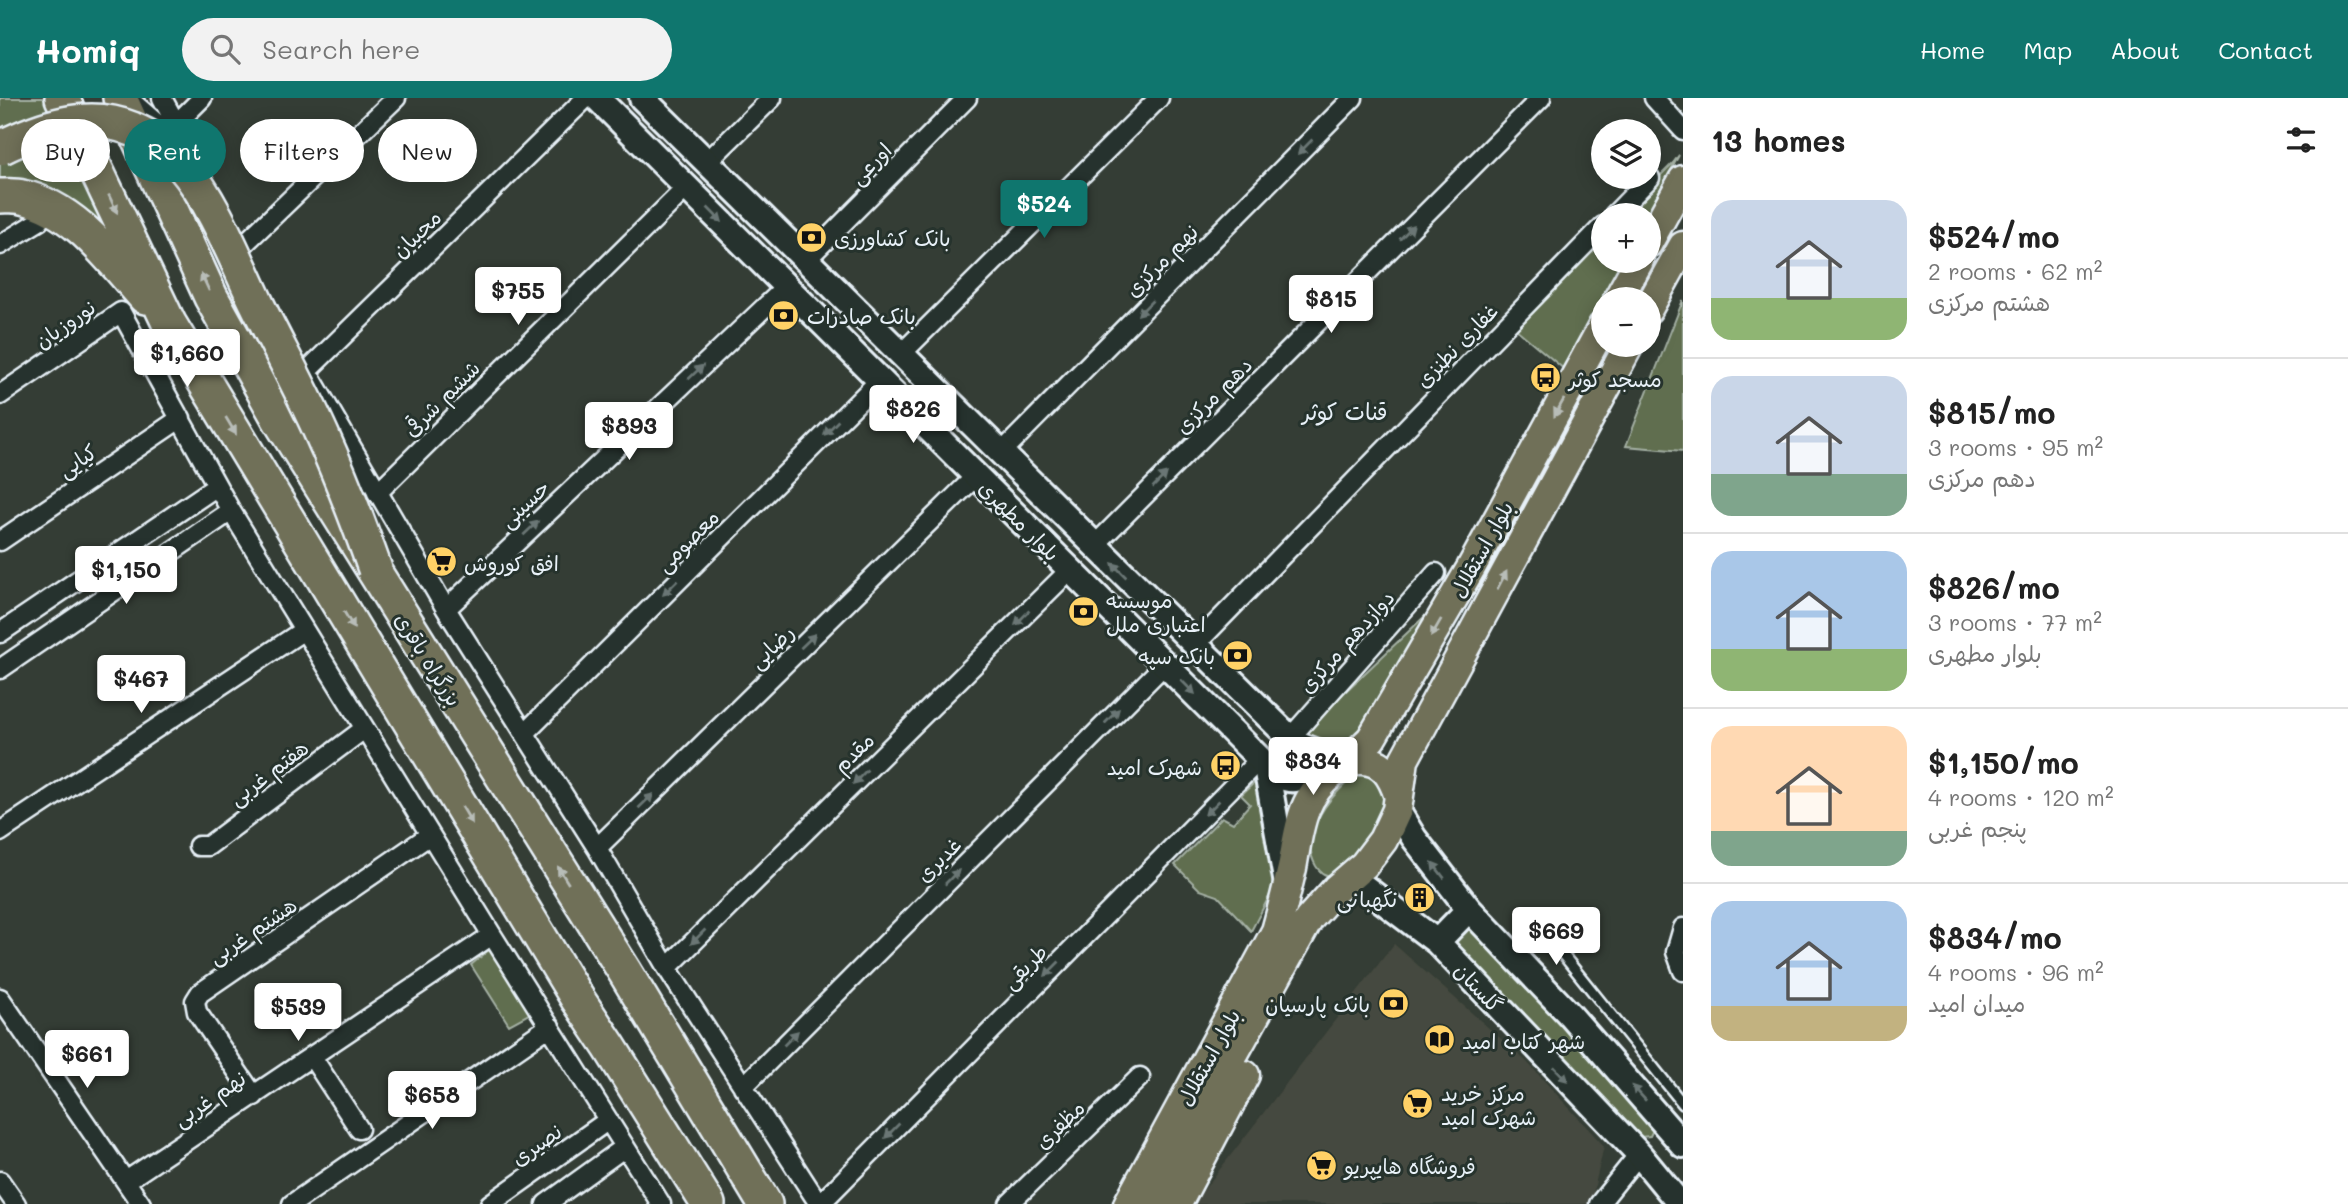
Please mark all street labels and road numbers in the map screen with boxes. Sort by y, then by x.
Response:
street label: اورعی [843,136,898,191]
street label: محبیان [386,203,447,264]
street label: نهم مرکزی [1119,218,1206,305]
street label: نوروزیان [29,292,102,355]
street label: غفاری نطنزی [1409,297,1503,393]
street label: دهم مرکزی [1169,351,1260,442]
street label: ششم شرقی [397,354,488,445]
street label: کیایی [52,437,103,485]
street label: حسینی [493,473,556,534]
street label: بلوار مطهری [973,474,1066,567]
street label: بلوار استقلال [1443,496,1519,603]
street label: معصومی [650,503,726,579]
street label: دوازدهم مرکزی [1292,584,1402,701]
street label: بزرگراه باقری [389,607,468,711]
street label: رضایی [743,618,801,675]
street label: مقدم [827,726,882,781]
street label: هفتم غربی [223,733,316,814]
street label: غدیری [910,831,966,887]
street label: هشتم غربی [203,891,304,973]
street label: طریقی [996,938,1054,996]
street label: گلستان [1449,956,1509,1018]
street label: بلوار استقلال [1170,1004,1246,1111]
street label: نهم غربی [167,1064,253,1135]
street label: مظفری [1028,1094,1090,1154]
street label: نصیری [505,1117,567,1171]

